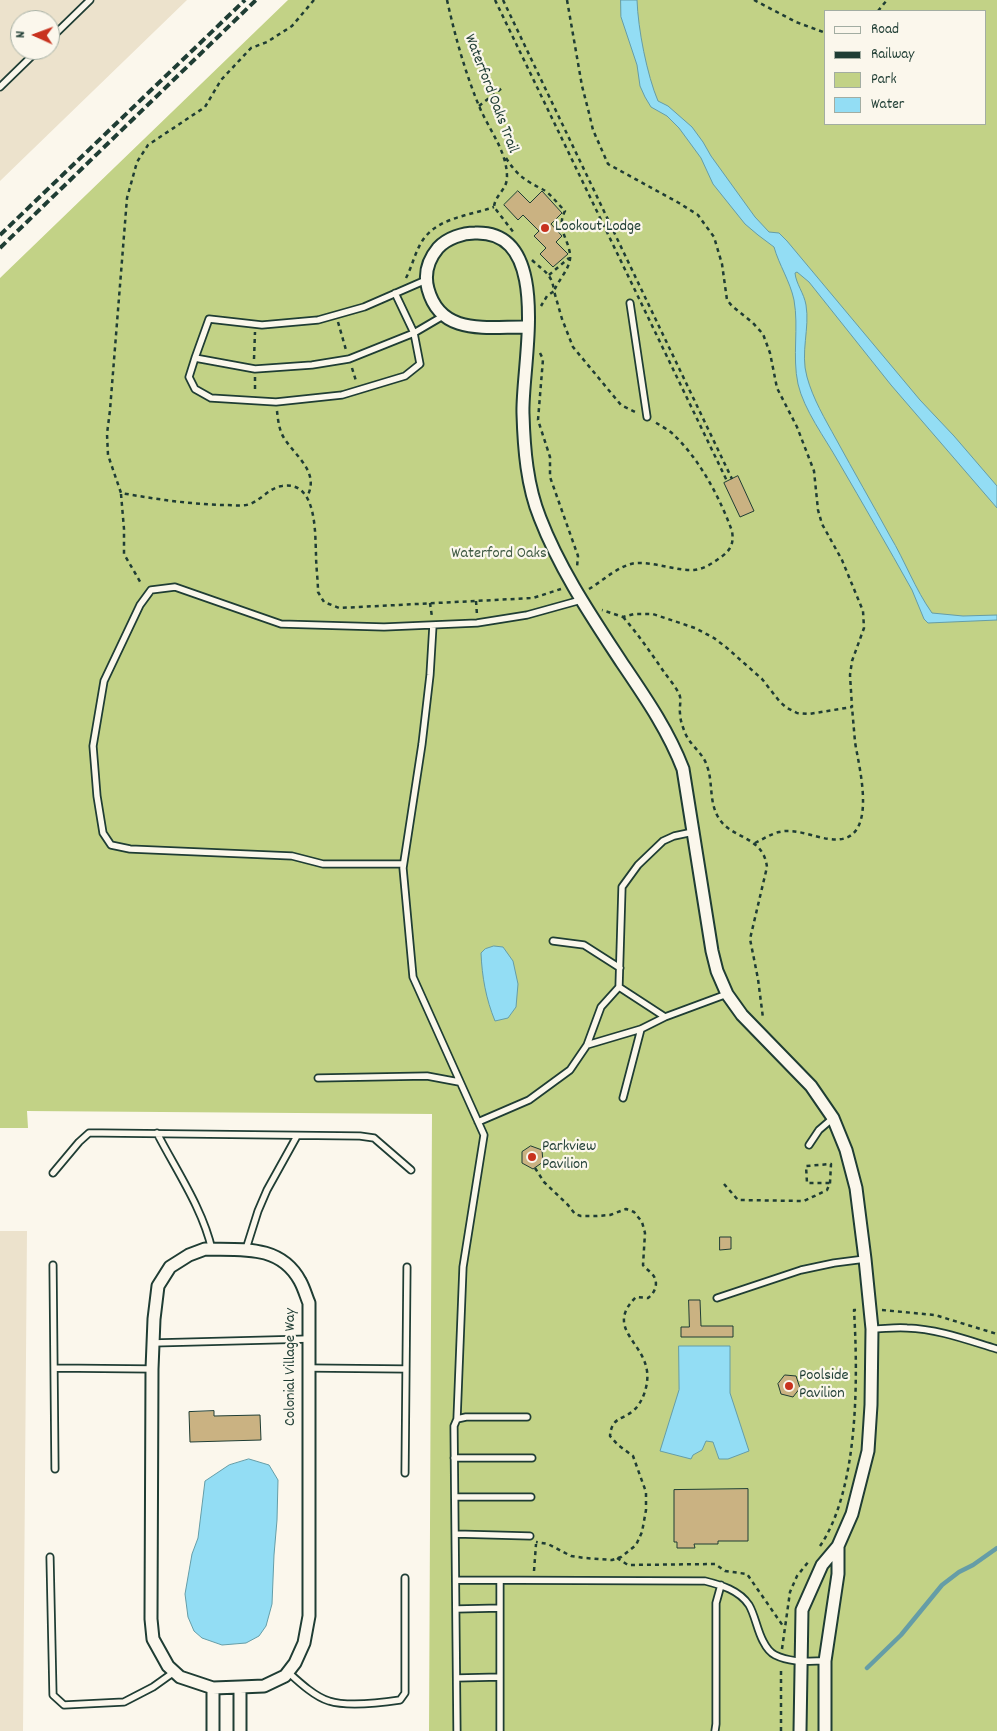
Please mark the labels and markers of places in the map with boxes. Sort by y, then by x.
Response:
place label: Lookout Lodge [555,218,641,238]
marker: Lookout Lodge [539,222,551,234]
place label: Parkview Pavilion [542,1138,596,1176]
marker: Parkview Pavilion [526,1151,538,1163]
place label: Poolside Pavilion [799,1367,849,1405]
marker: Poolside Pavilion [783,1380,795,1392]

